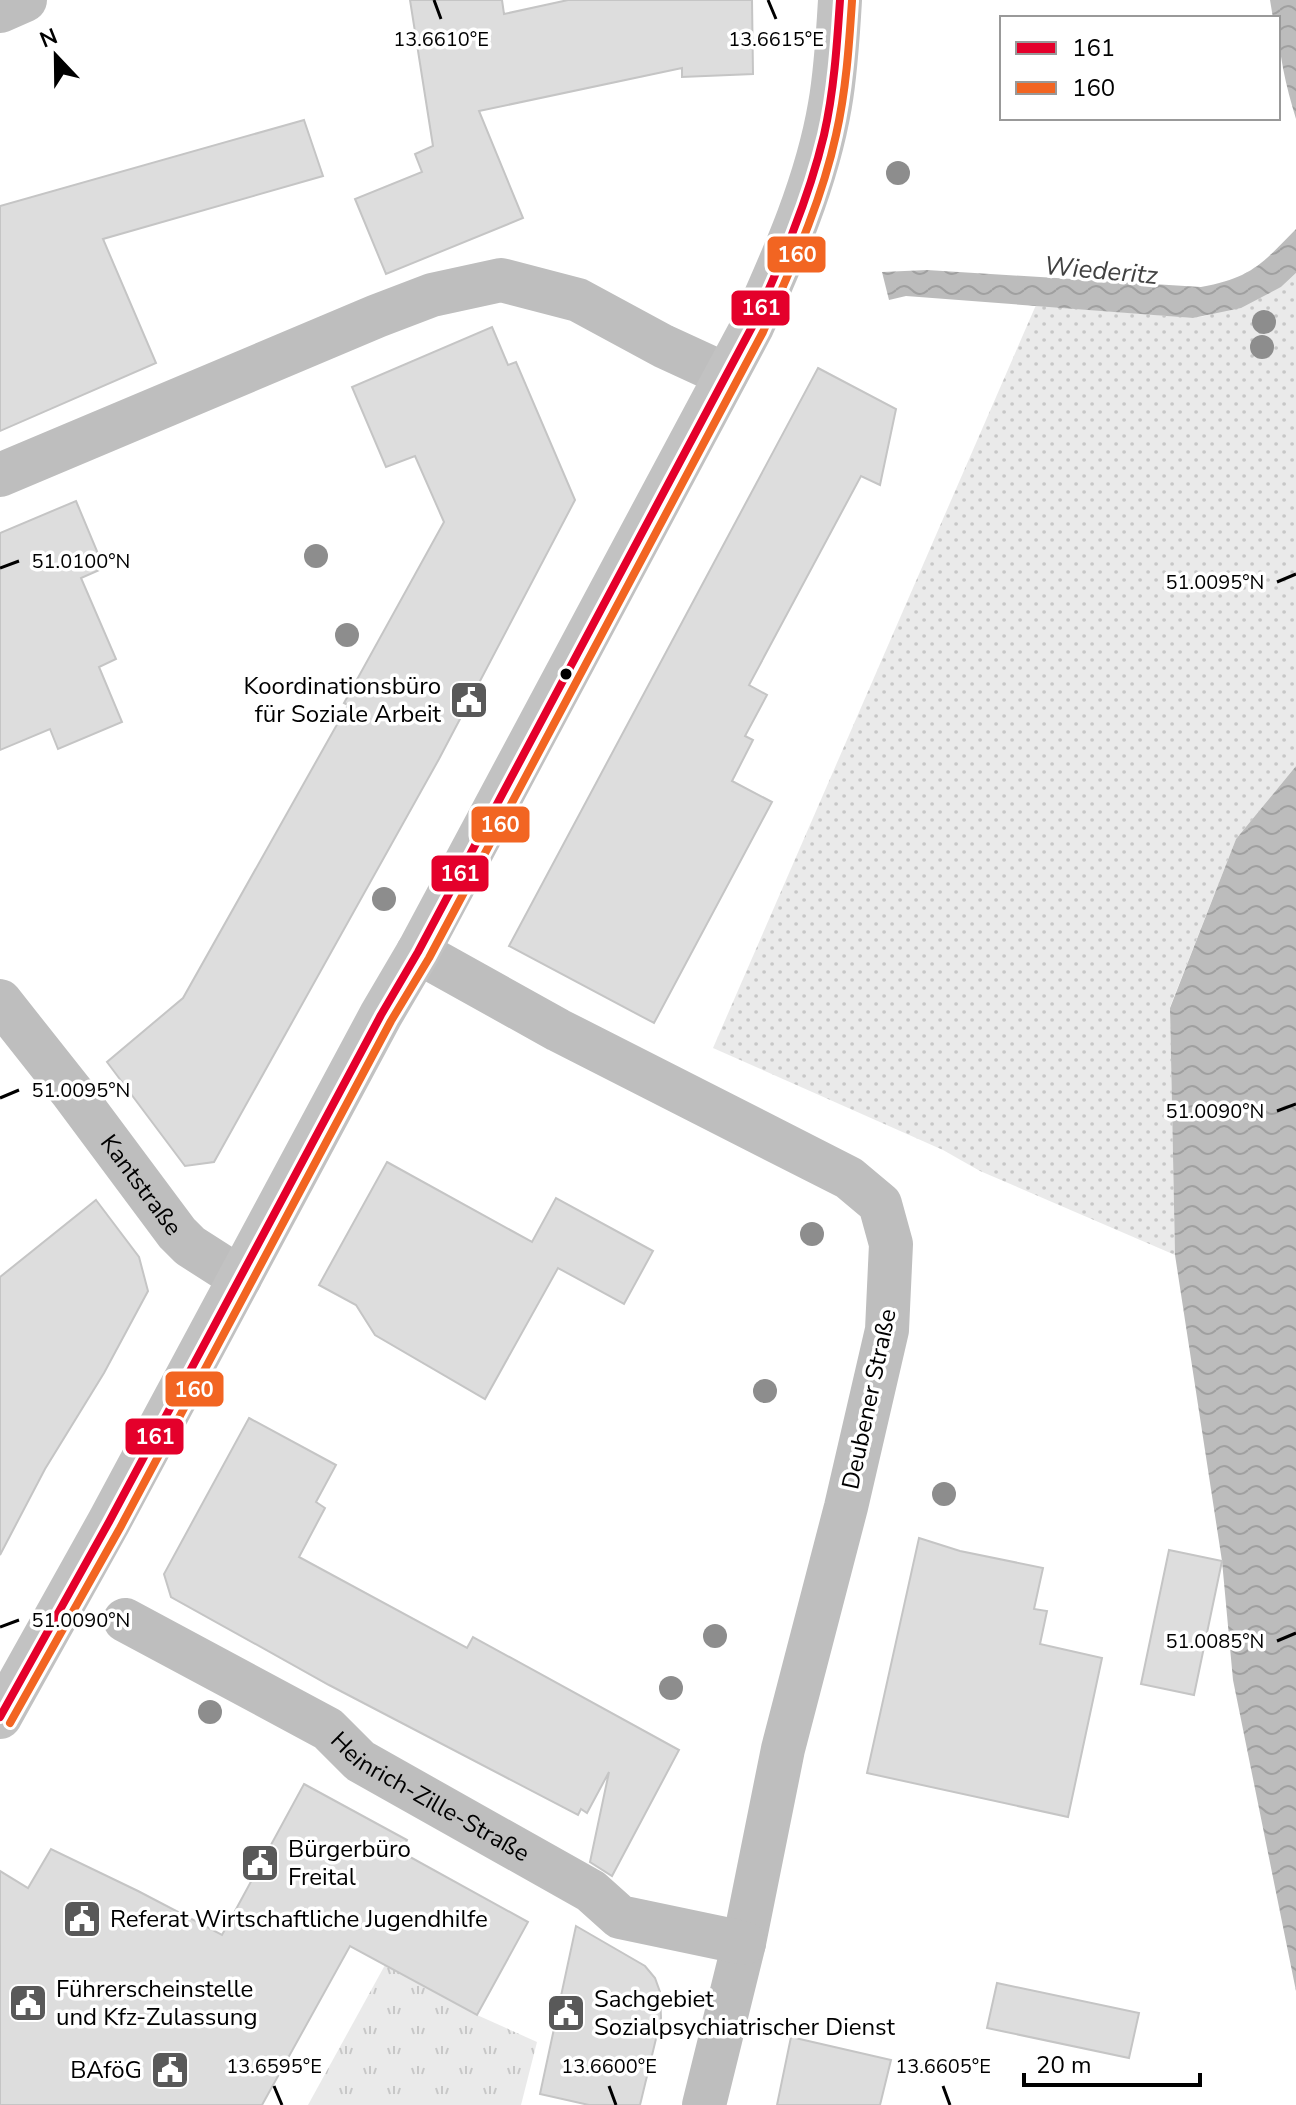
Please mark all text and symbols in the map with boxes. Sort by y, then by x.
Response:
north arrow [16,16,96,96]
legend [1000,16,1280,120]
text: N [36,21,62,55]
text: 13.6610°E [393,26,489,53]
text: 13.6615°E [728,26,824,53]
text: 161 [1072,32,1115,64]
text: 160 [1072,72,1115,104]
line badge: 160 [766,235,827,274]
text: 160 [777,240,817,270]
water label: Wiederitz [1043,248,1159,293]
line badge: 161 [730,289,791,327]
text: 161 [741,293,781,323]
text: 51.0100°N [32,548,130,575]
text: 51.0095°N [1166,569,1264,596]
unlabelled marker [558,666,574,682]
place label: Koordinationsbüro für Soziale Arbeit [244,670,442,730]
public building icon: Koordinationsbüro für Soziale Arbeit [448,679,490,721]
line badge: 160 [470,805,531,844]
text: 160 [480,810,520,840]
line badge: 161 [430,854,490,893]
text: 161 [440,859,480,889]
text: 51.0095°N [32,1077,130,1104]
text: 51.0090°N [1166,1098,1264,1125]
street label: Kantstraße [93,1128,189,1242]
street label: Deubener Straße [834,1306,904,1492]
line badge: 160 [164,1370,225,1408]
text: 160 [174,1375,214,1405]
line badge: 161 [124,1417,185,1456]
text: 161 [135,1422,175,1452]
text: 51.0090°N [32,1607,130,1634]
text: 51.0085°N [1166,1628,1264,1655]
street label: Heinrich-Zille-Straße [324,1725,535,1869]
place label: Bürgerbüro Freital [288,1833,411,1893]
public building icon: Bürgerbüro Freital [239,1842,281,1884]
public building icon: Referat Wirtschaftliche Jugendhilfe [61,1898,103,1940]
place label: Referat Wirtschaftliche Jugendhilfe [110,1903,488,1935]
place label: Führerscheinstelle und Kfz-Zulassung [56,1973,258,2033]
public building icon: Führerscheinstelle und Kfz-Zulassung [7,1982,49,2024]
place label: Sachgebiet Sozialpsychiatrischer Dienst [594,1983,896,2043]
public building icon: Sachgebiet Sozialpsychiatrischer Dienst [545,1992,587,2034]
scale bar [1024,2037,1200,2087]
public building icon: BAföG [149,2049,191,2091]
text: 20 m [1036,2049,1092,2081]
text: 13.6595°E [226,2053,322,2080]
text: 13.6600°E [561,2053,657,2080]
text: 13.6605°E [895,2053,991,2080]
place label: BAföG [70,2054,142,2086]

